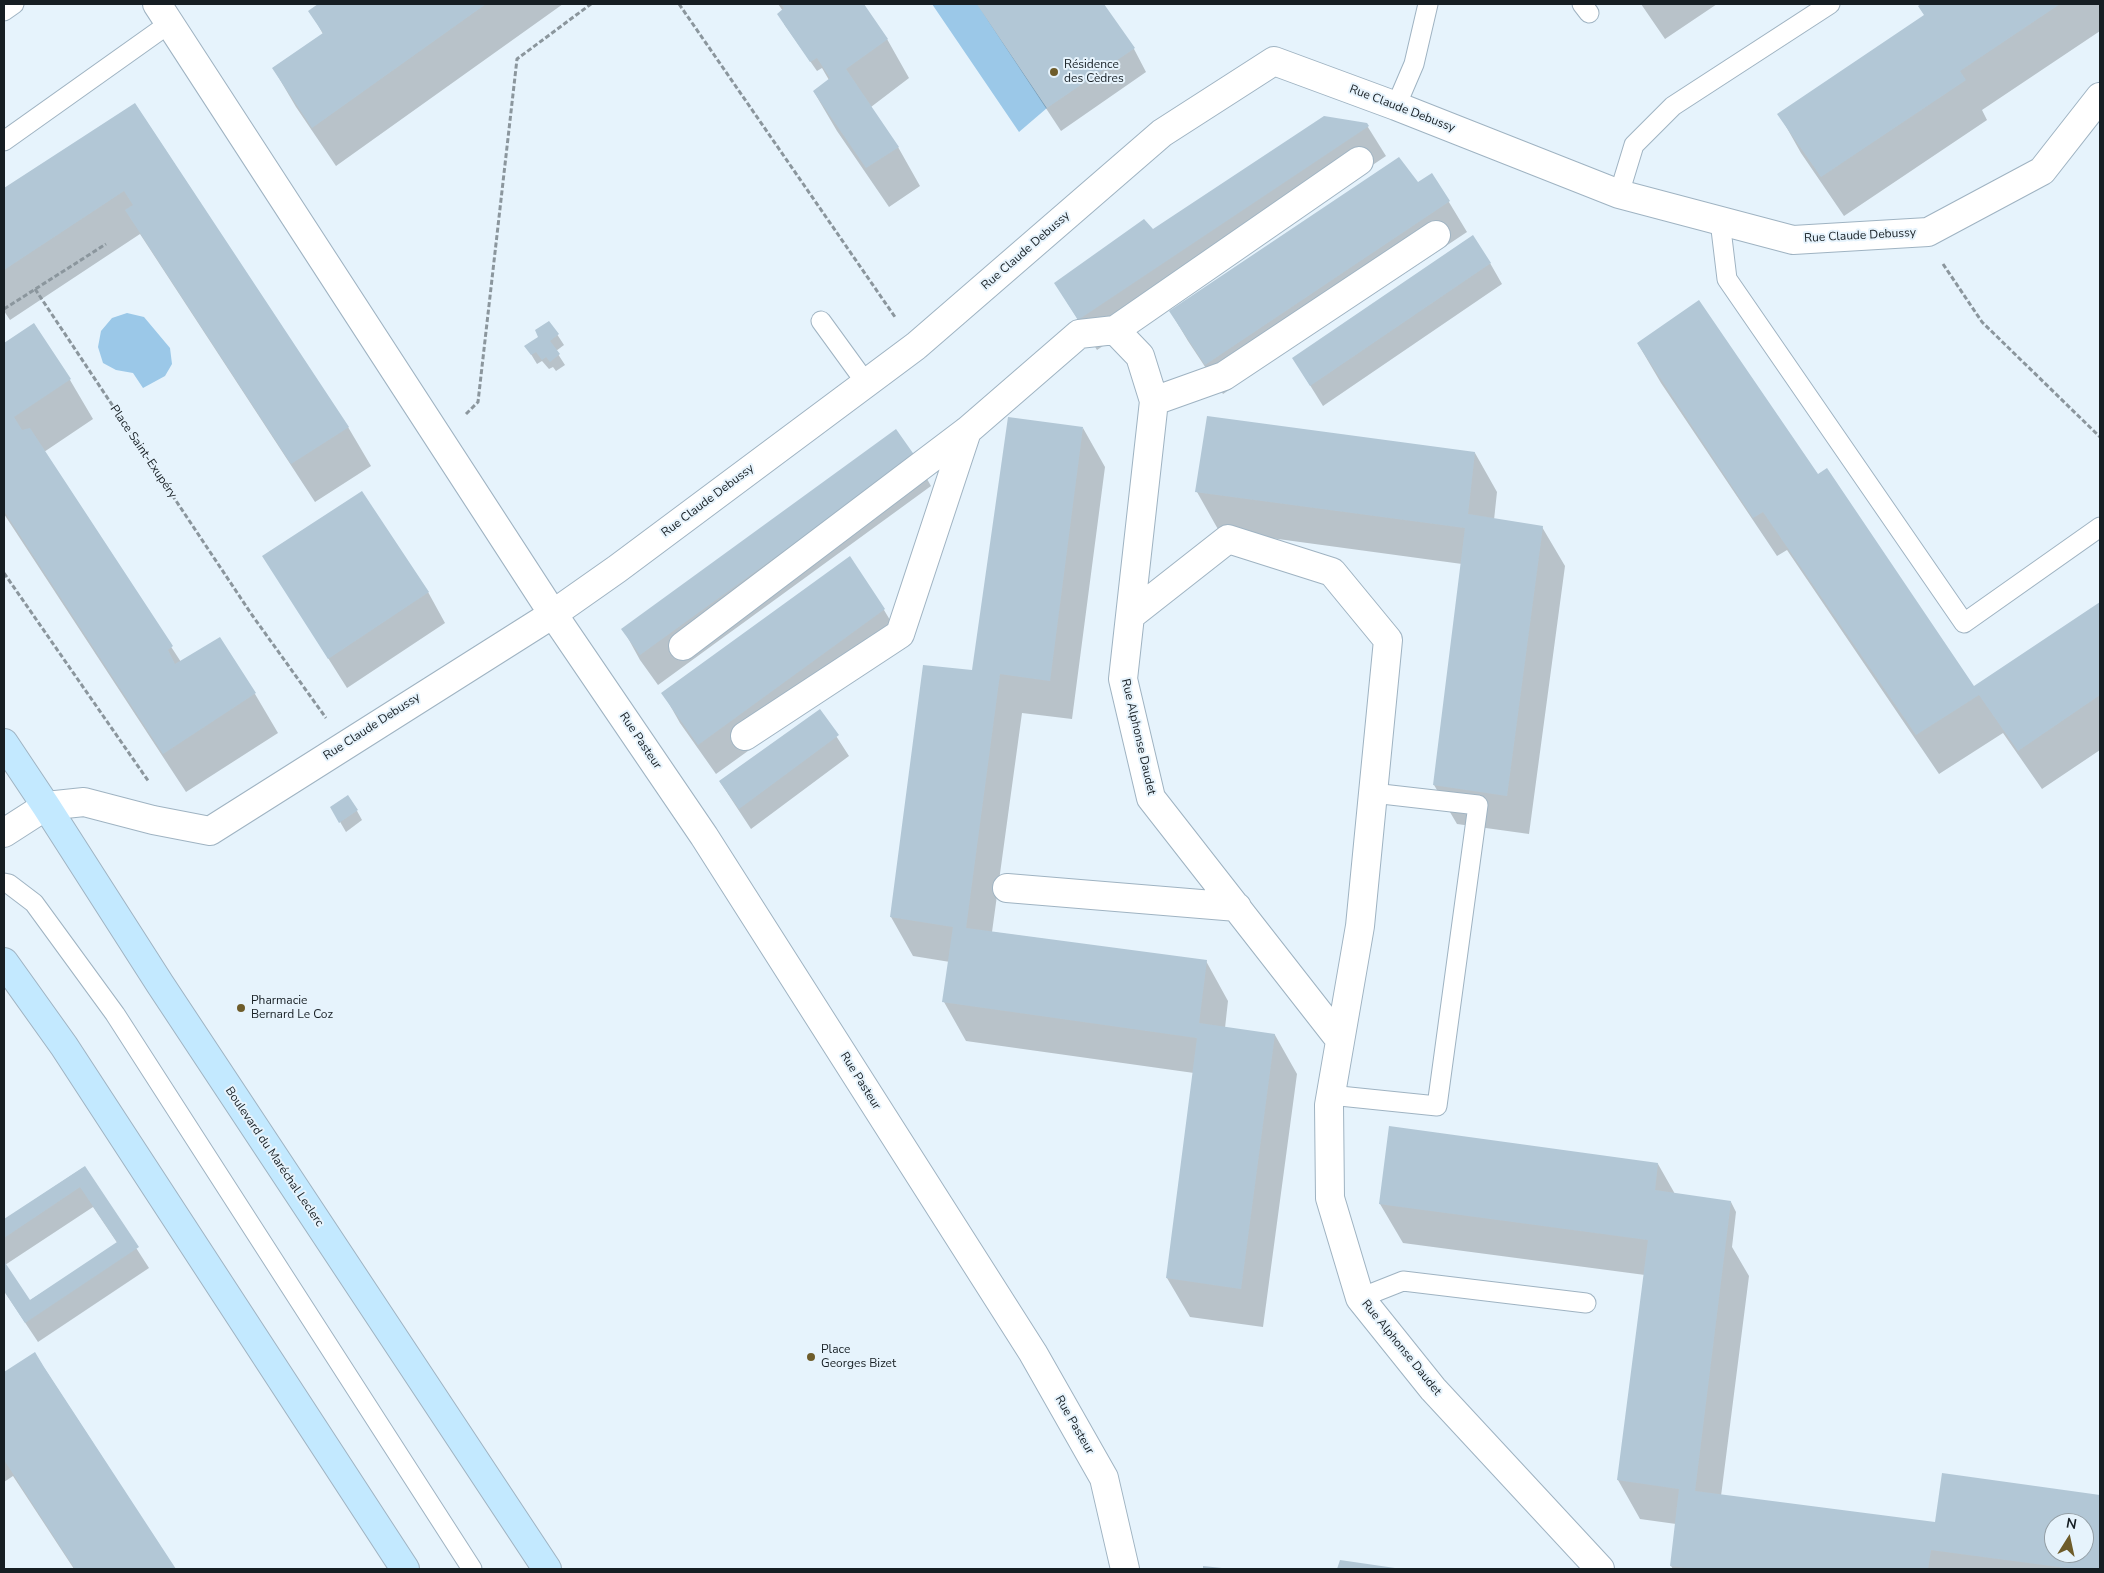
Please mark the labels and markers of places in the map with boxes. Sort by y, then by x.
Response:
place label: Résidence des Cèdres [1064,58,1124,86]
marker: Résidence des Cèdres [1048,66,1060,78]
place label: Pharmacie Bernard Le Coz [251,994,333,1022]
marker: Pharmacie Bernard Le Coz [235,1002,247,1014]
place label: Place Georges Bizet [821,1343,896,1371]
marker: Place Georges Bizet [805,1351,817,1363]

